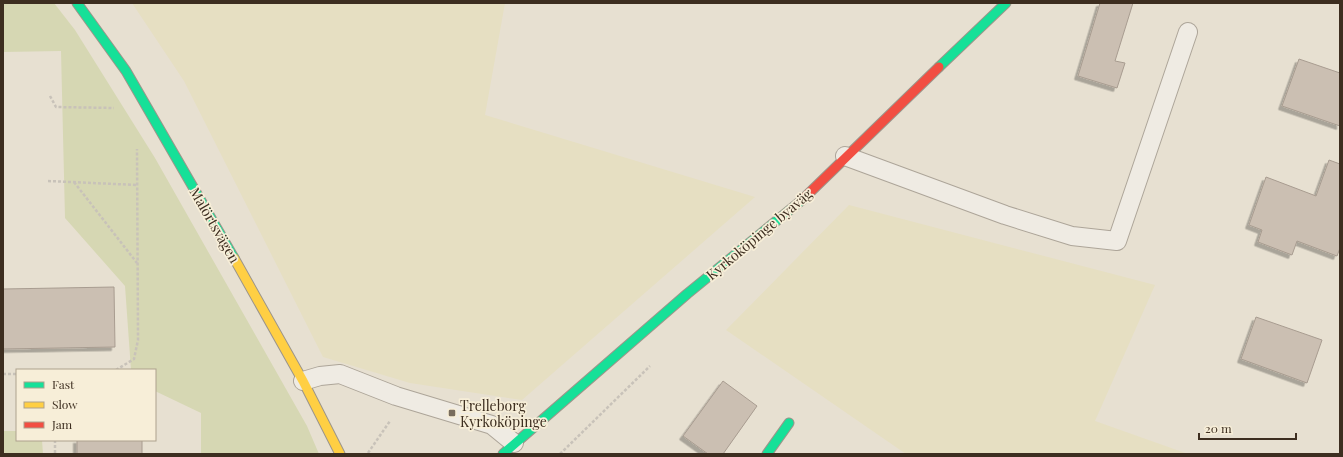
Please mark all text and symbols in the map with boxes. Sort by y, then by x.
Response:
street label: Malörtsvägen [186,184,245,267]
street label: Kyrkoköpinge byaväg [702,184,817,284]
legend [16,369,156,441]
text: Fast [52,376,75,392]
text: Slow [52,396,78,412]
place label: Trelleborg Kyrkoköpinge [460,396,547,431]
marker: Trelleborg Kyrkoköpinge [447,408,457,418]
scale bar [1199,415,1296,441]
text: Jam [51,416,73,432]
text: 20 m [1205,420,1232,436]

